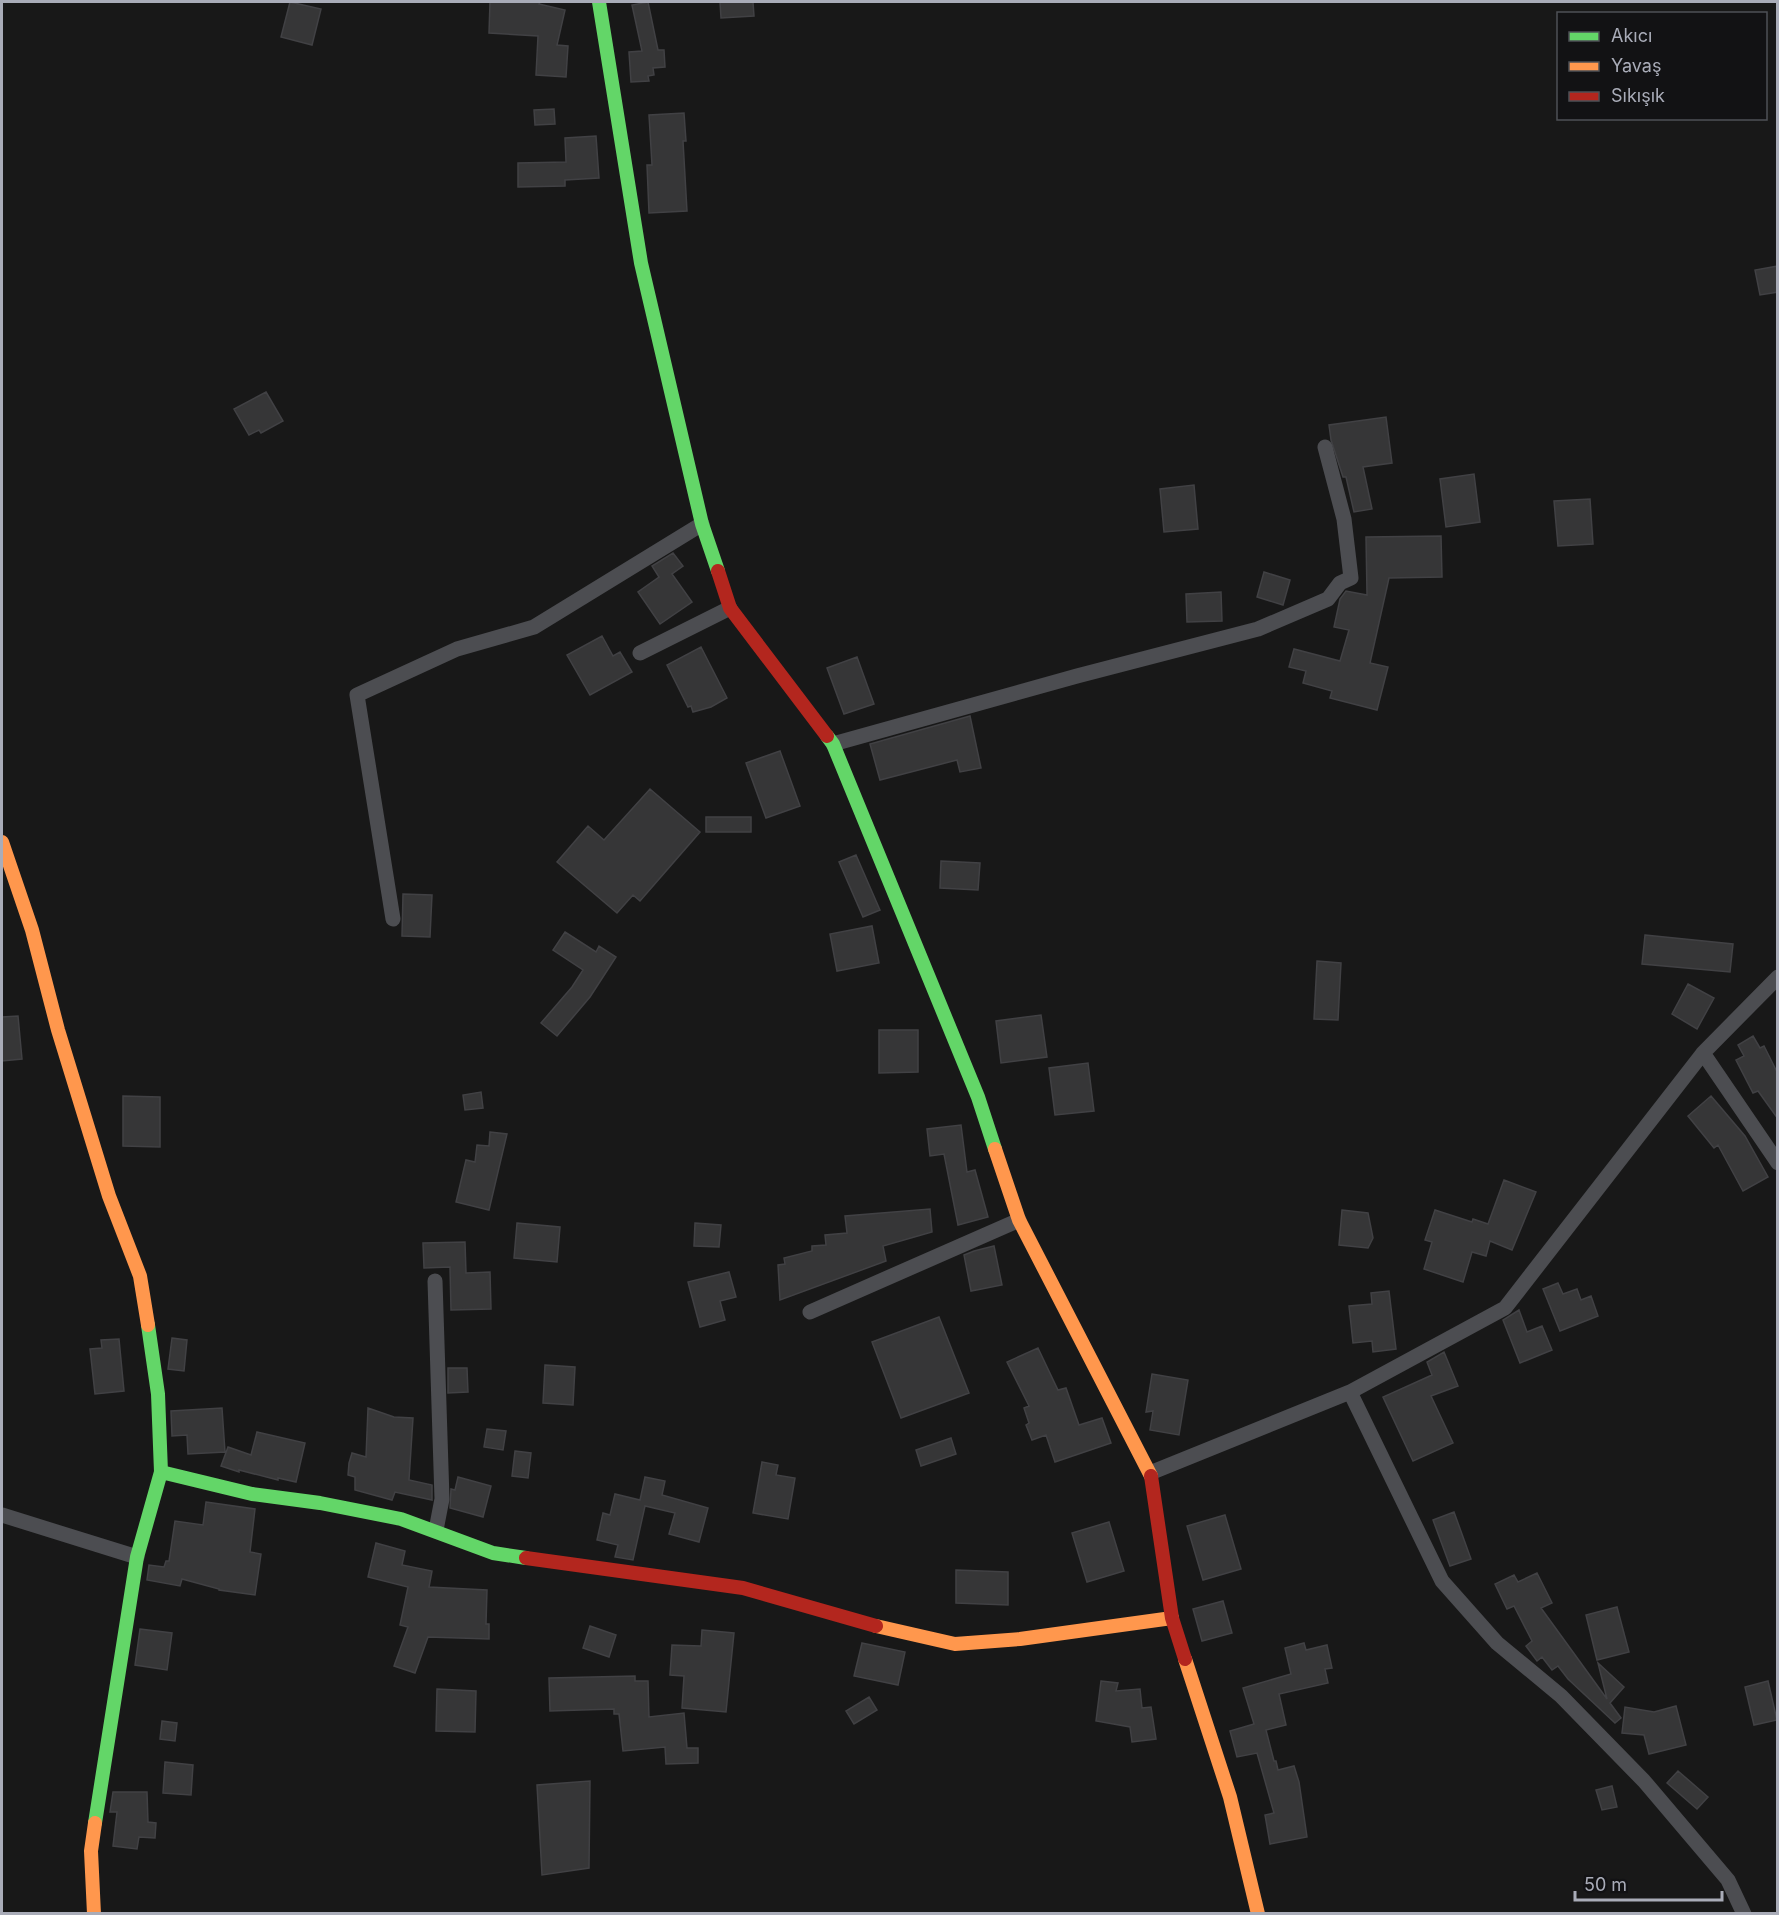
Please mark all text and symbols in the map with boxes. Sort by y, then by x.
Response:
legend [1557,12,1767,120]
text: Akıcı [1611,25,1652,46]
text: Yavaş [1611,55,1661,76]
text: Sıkışık [1611,85,1665,106]
scale bar [1575,1864,1722,1902]
text: 50 m [1584,1874,1627,1895]

